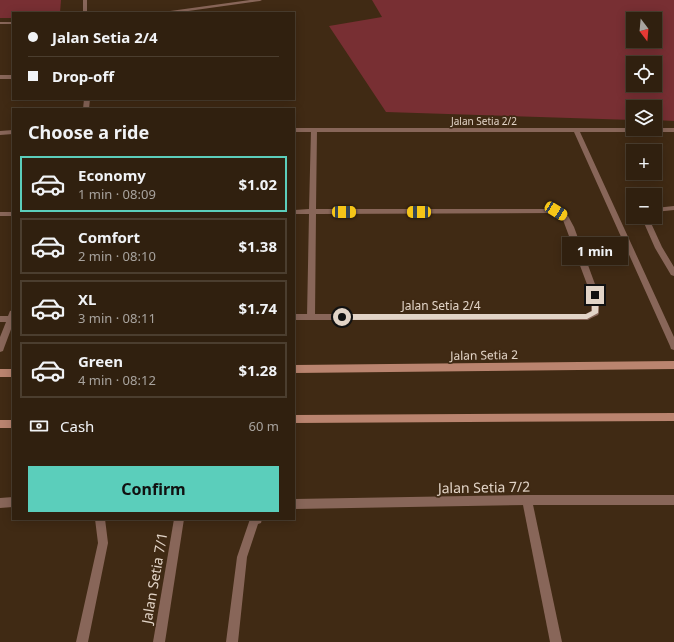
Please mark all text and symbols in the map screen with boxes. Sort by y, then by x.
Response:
north arrow [626,12,662,48]
map controls [626,12,662,224]
text: Jalan Setia 2/4 [52,27,158,47]
button: locate [626,56,662,92]
text: Drop-off [52,66,114,86]
button: layers [626,100,662,136]
street label: Jalan Setia 2/2 [450,114,517,128]
text: Choose a ride [28,120,149,144]
button: + [626,144,662,180]
text: Economy [78,165,146,185]
icon: car [30,166,66,202]
text: $1.02 [238,174,277,194]
text: 1 min · 08:09 [78,185,156,203]
button: − [626,188,662,224]
car [543,200,569,222]
car [332,206,356,218]
car [407,206,431,218]
text: Comfort [78,227,140,247]
icon: car [30,228,66,264]
text: $1.38 [238,236,277,256]
callout: 1 min [562,237,628,265]
text: 1 min [577,242,613,260]
text: 2 min · 08:10 [78,247,156,265]
route end [586,286,604,304]
text: XL [78,289,96,309]
icon: car [30,290,66,326]
street label: Jalan Setia 2/4 [400,297,481,314]
text: $1.74 [238,298,277,318]
route start [333,308,351,326]
text: 3 min · 08:11 [78,309,156,327]
street label: Jalan Setia 2 [449,346,518,364]
text: Green [78,351,123,371]
icon: car [30,352,66,388]
text: $1.28 [238,360,277,380]
text: 4 min · 08:12 [78,371,156,389]
icon: cash [28,415,50,437]
text: Cash [60,416,94,436]
text: 60 m [249,417,279,435]
button: Confirm [28,466,279,512]
street label: Jalan Setia 7/2 [436,477,530,497]
street label: Jalan Setia 7/1 [136,531,171,627]

